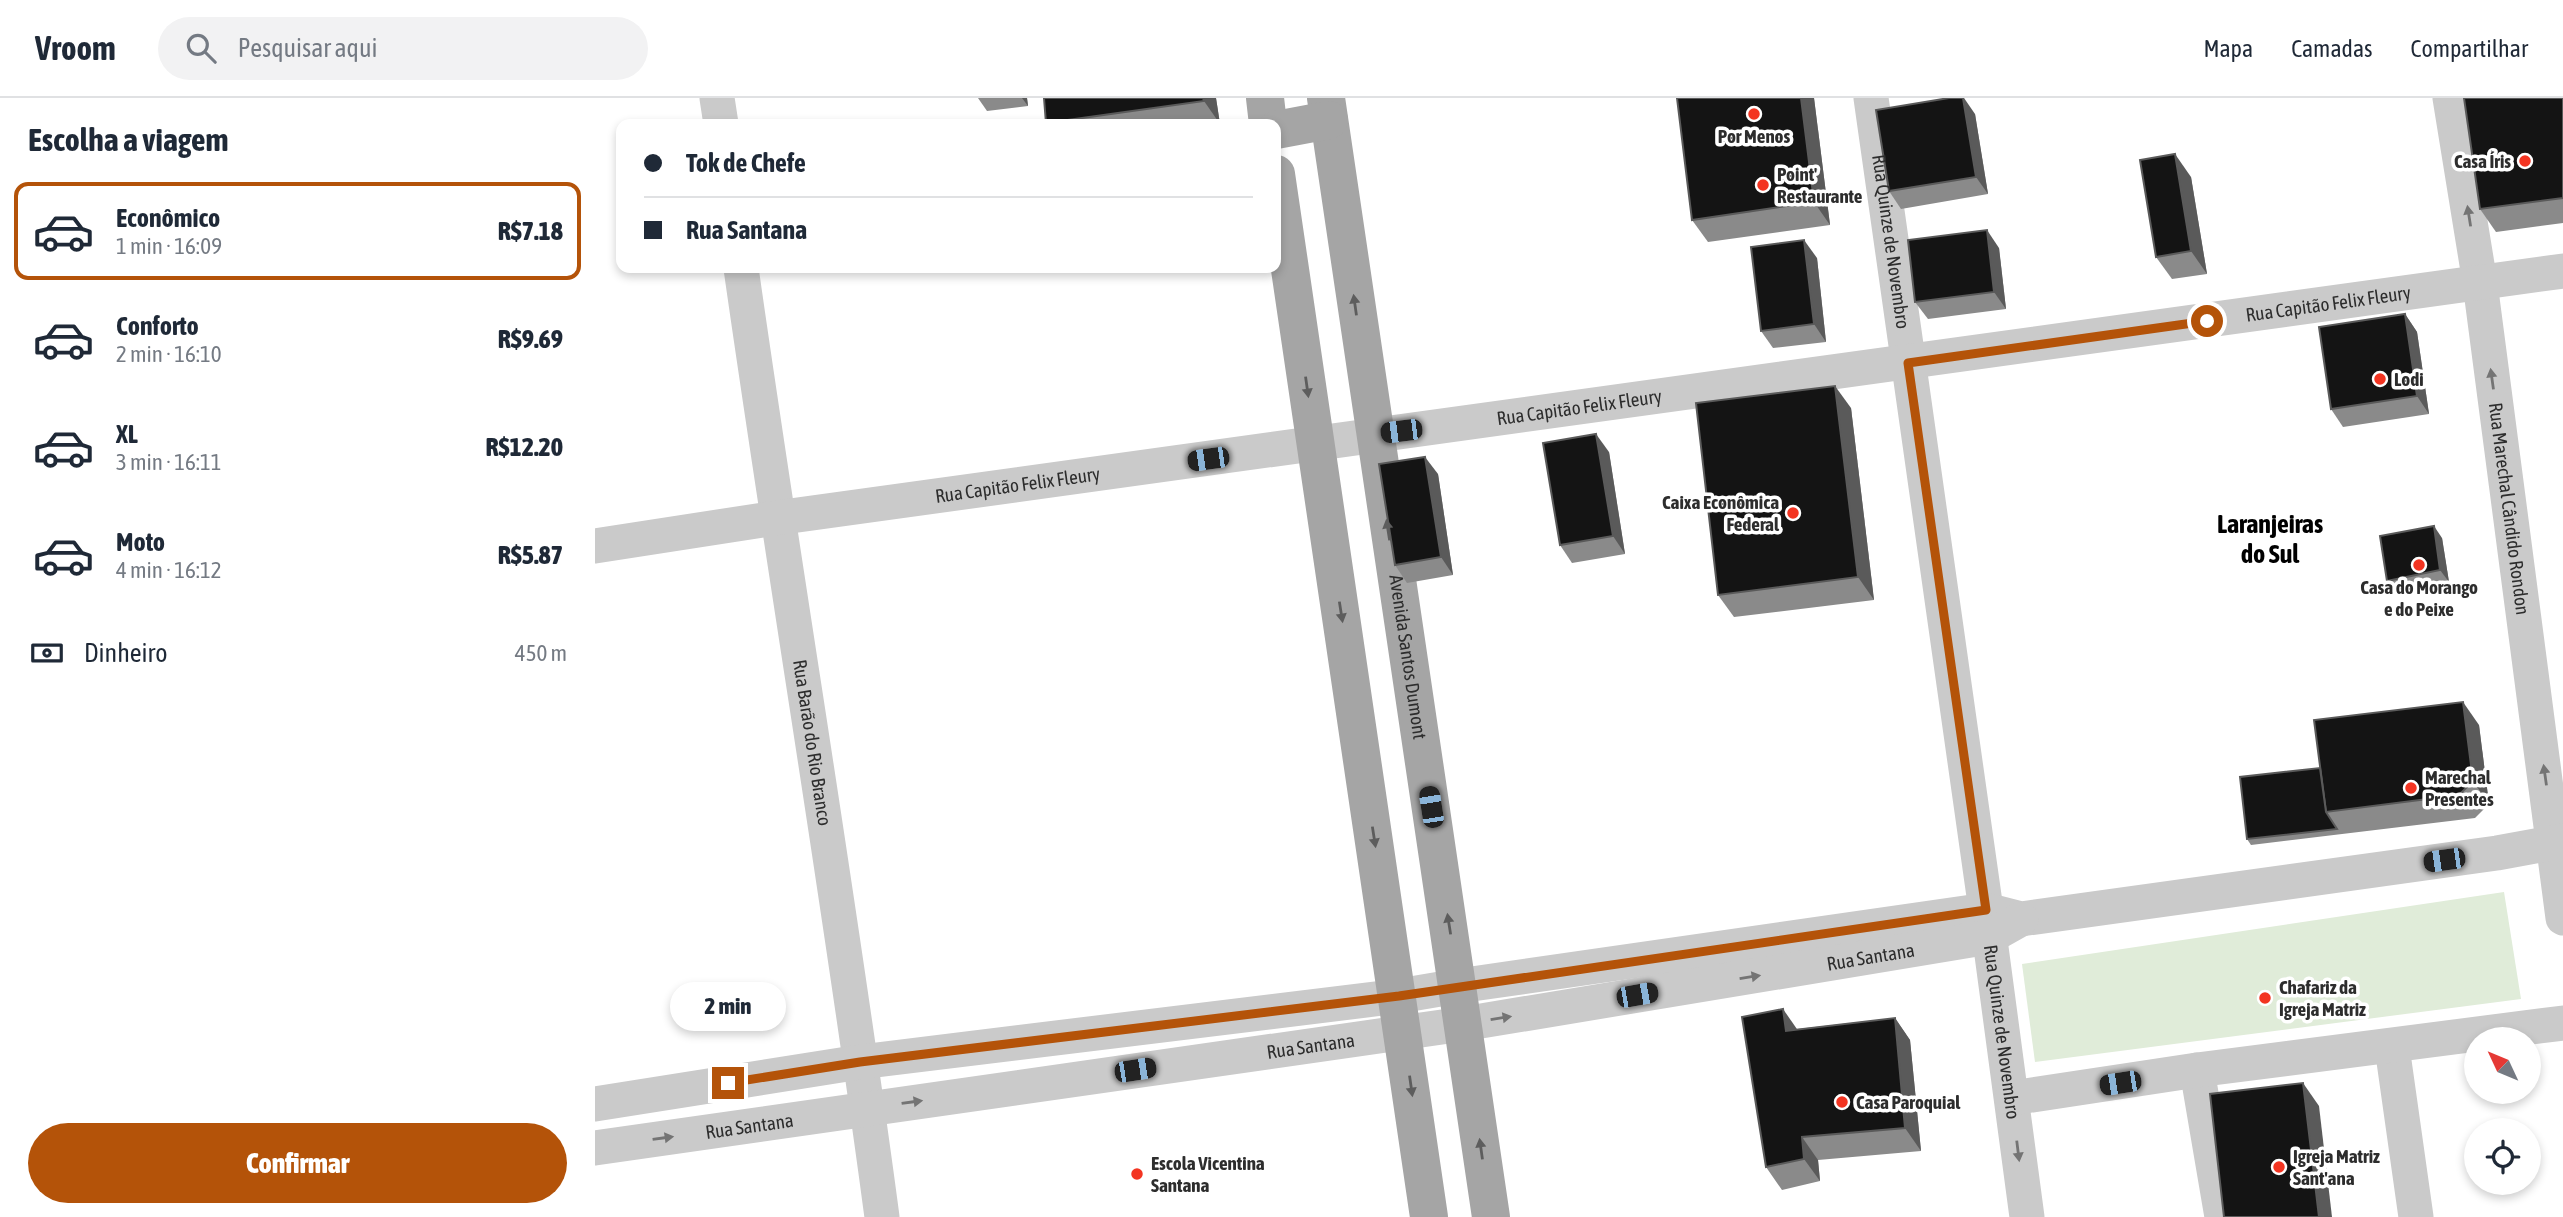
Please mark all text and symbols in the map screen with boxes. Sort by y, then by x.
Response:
search box [158,17,648,80]
text: Vroom [35,29,116,67]
icon: search [182,29,220,67]
text: Pesquisar aqui [238,33,377,63]
text: Mapa [2203,35,2253,62]
text: Camadas [2291,35,2373,62]
text: Compartilhar [2411,35,2528,62]
marker: Por Menos [1746,106,1762,122]
text: Escolha a viagem [28,121,228,158]
place label: Por Menos [1718,125,1791,147]
text: Tok de Chefe [686,148,806,178]
place label: Casa Íris [2454,150,2511,172]
street label: Rua Quinze de Novembro [1868,153,1915,330]
marker: Casa Íris [2517,153,2533,169]
place label: Point' Restaurante [1777,163,1863,207]
marker: Point' Restaurante [1755,177,1771,193]
icon: car [32,200,95,263]
text: Econômico [116,203,220,233]
one-way arrow [2463,205,2474,227]
text: Rua Santana [686,215,807,245]
text: R$7.18 [498,216,563,246]
text: 1 min · 16:09 [116,233,222,259]
street label: Rua Capitão Felix Fleury [2244,281,2412,326]
one-way arrow [1350,294,1361,316]
route start [2191,305,2223,337]
icon: car [32,308,95,371]
text: Conforto [116,311,199,341]
text: R$9.69 [498,324,563,354]
text: 2 min · 16:10 [116,341,222,367]
place label: Lodi [2394,368,2424,390]
one-way arrow [2487,368,2498,390]
marker: Lodi [2372,371,2388,387]
one-way arrow [1302,376,1313,398]
street label: Rua Capitão Felix Fleury [1495,385,1663,429]
street label: Rua Marechal Cândido Rondon [2485,401,2534,616]
icon: car [32,416,95,479]
car [1379,418,1424,444]
text: XL [116,419,138,449]
text: R$12.20 [486,432,563,462]
car [1186,446,1231,472]
text: 3 min · 16:11 [116,449,222,475]
street label: Rua Capitão Felix Fleury [934,462,1102,507]
place label: Caixa Econômica Federal [1662,491,1780,535]
marker: Caixa Econômica Federal [1785,505,1801,521]
district label: Laranjeiras do Sul [2217,509,2323,569]
one-way arrow [1383,519,1394,541]
icon: car [32,524,95,587]
text: Moto [116,527,165,557]
text: R$5.87 [498,540,563,570]
text: 4 min · 16:12 [116,557,222,583]
marker: Casa do Morango e do Peixe [2411,557,2427,573]
street label: Avenida Santos Dumont [1385,573,1431,741]
place label: Casa do Morango e do Peixe [2360,576,2478,620]
one-way arrow [1335,601,1346,623]
icon: cash [28,634,66,672]
text: Dinheiro [84,638,167,668]
text: 450 m [515,640,567,666]
street label: Rua Barão do Rio Branco [789,658,836,827]
one-way arrow [2539,764,2550,786]
place label: Marechal Presentes [2425,766,2494,810]
marker: Marechal Presentes [2403,780,2419,796]
car [1418,785,1445,829]
one-way arrow [1369,826,1380,848]
car [2422,847,2467,873]
one-way arrow [1443,913,1454,935]
street label: Rua Santana [1825,938,1916,975]
street label: Rua Quinze de Novembro [1980,943,2025,1120]
one-way arrow [1739,971,1761,982]
place label: Chafariz da Igreja Matriz [2279,976,2366,1020]
car [1615,981,1660,1009]
callout: 2 min [670,982,786,1030]
marker: Chafariz da Igreja Matriz [2257,990,2273,1006]
text: 2 min [705,993,751,1019]
one-way arrow [1490,1012,1512,1023]
north arrow [2464,1027,2541,1104]
map controls [2464,1027,2541,1195]
street label: Rua Santana [1265,1029,1356,1063]
car [1113,1056,1158,1084]
route end [712,1067,744,1099]
car [2098,1069,2143,1097]
one-way arrow [1406,1075,1417,1097]
place label: Casa Paroquial [1856,1091,1961,1113]
marker: Casa Paroquial [1834,1094,1850,1110]
one-way arrow [901,1096,923,1107]
street label: Rua Santana [704,1109,795,1143]
button: locate [2464,1118,2541,1195]
button: Confirmar [28,1123,567,1203]
one-way arrow [652,1133,674,1144]
one-way arrow [1475,1138,1486,1160]
one-way arrow [2013,1140,2024,1162]
place label: Igreja Matriz Sant'ana [2293,1145,2380,1189]
place label: Escola Vicentina Santana [1151,1152,1265,1196]
marker: Igreja Matriz Sant'ana [2271,1159,2287,1175]
marker: Escola Vicentina Santana [1129,1166,1145,1182]

